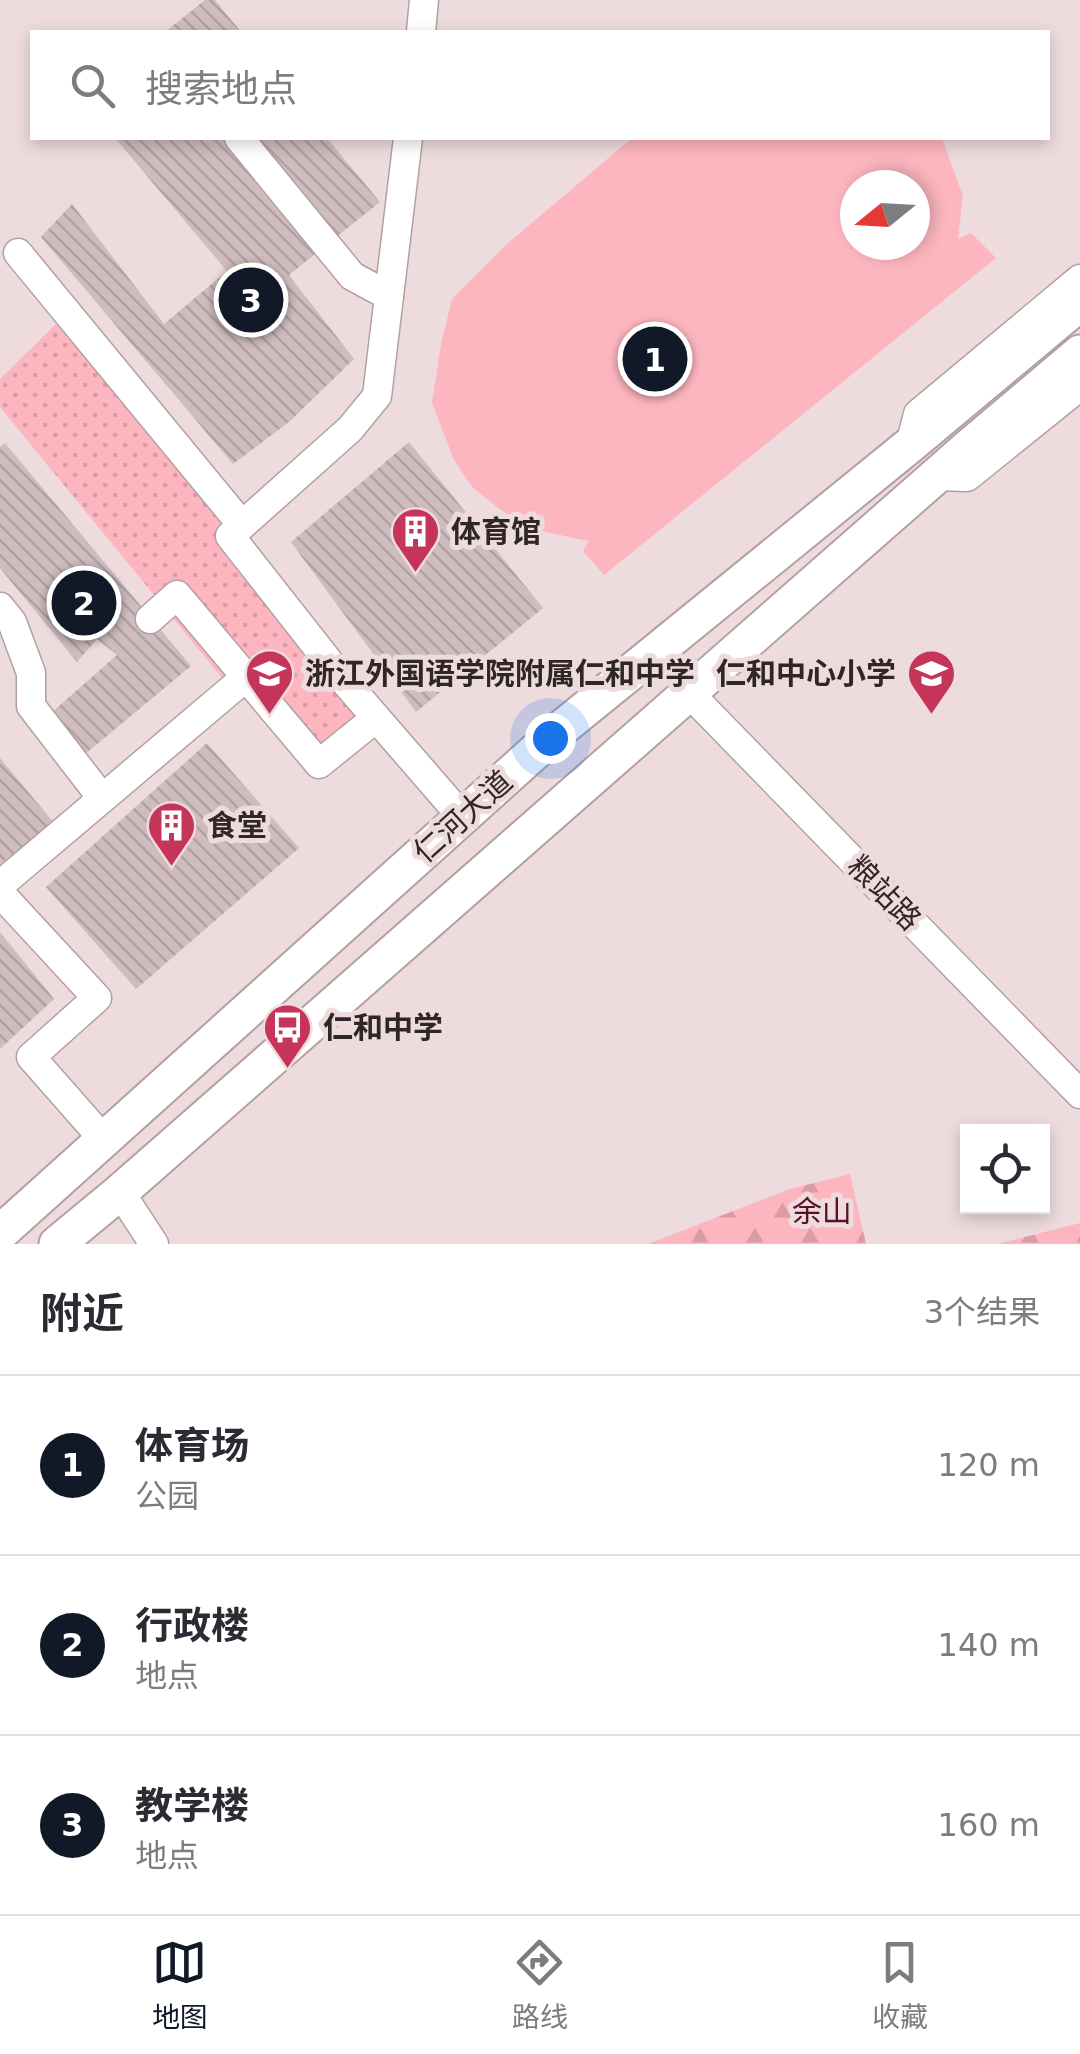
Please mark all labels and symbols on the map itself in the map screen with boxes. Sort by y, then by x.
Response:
north arrow [840,170,930,260]
pin: 3 [218,262,284,338]
pin: 1 [622,322,688,396]
building icon: 体育馆 [390,506,442,574]
place label: 体育馆 [451,514,541,549]
pin: 2 [52,566,116,640]
school or university icon: 浙江外国语学院附属仁和中学 [244,648,296,716]
school or university icon: 仁和中心小学 [905,648,957,716]
place label: 浙江外国语学院附属仁和中学 [305,656,695,691]
place label: 仁和中心小学 [716,656,896,691]
your location [525,713,576,764]
street label: 仁河大道 [406,763,519,870]
building icon: 食堂 [146,800,198,868]
place label: 食堂 [207,808,267,843]
street label: 粮站路 [841,848,928,937]
bus stop icon: 仁和中学 [262,1002,314,1070]
place label: 仁和中学 [323,1010,443,1045]
park label: 余山 [792,1194,852,1229]

